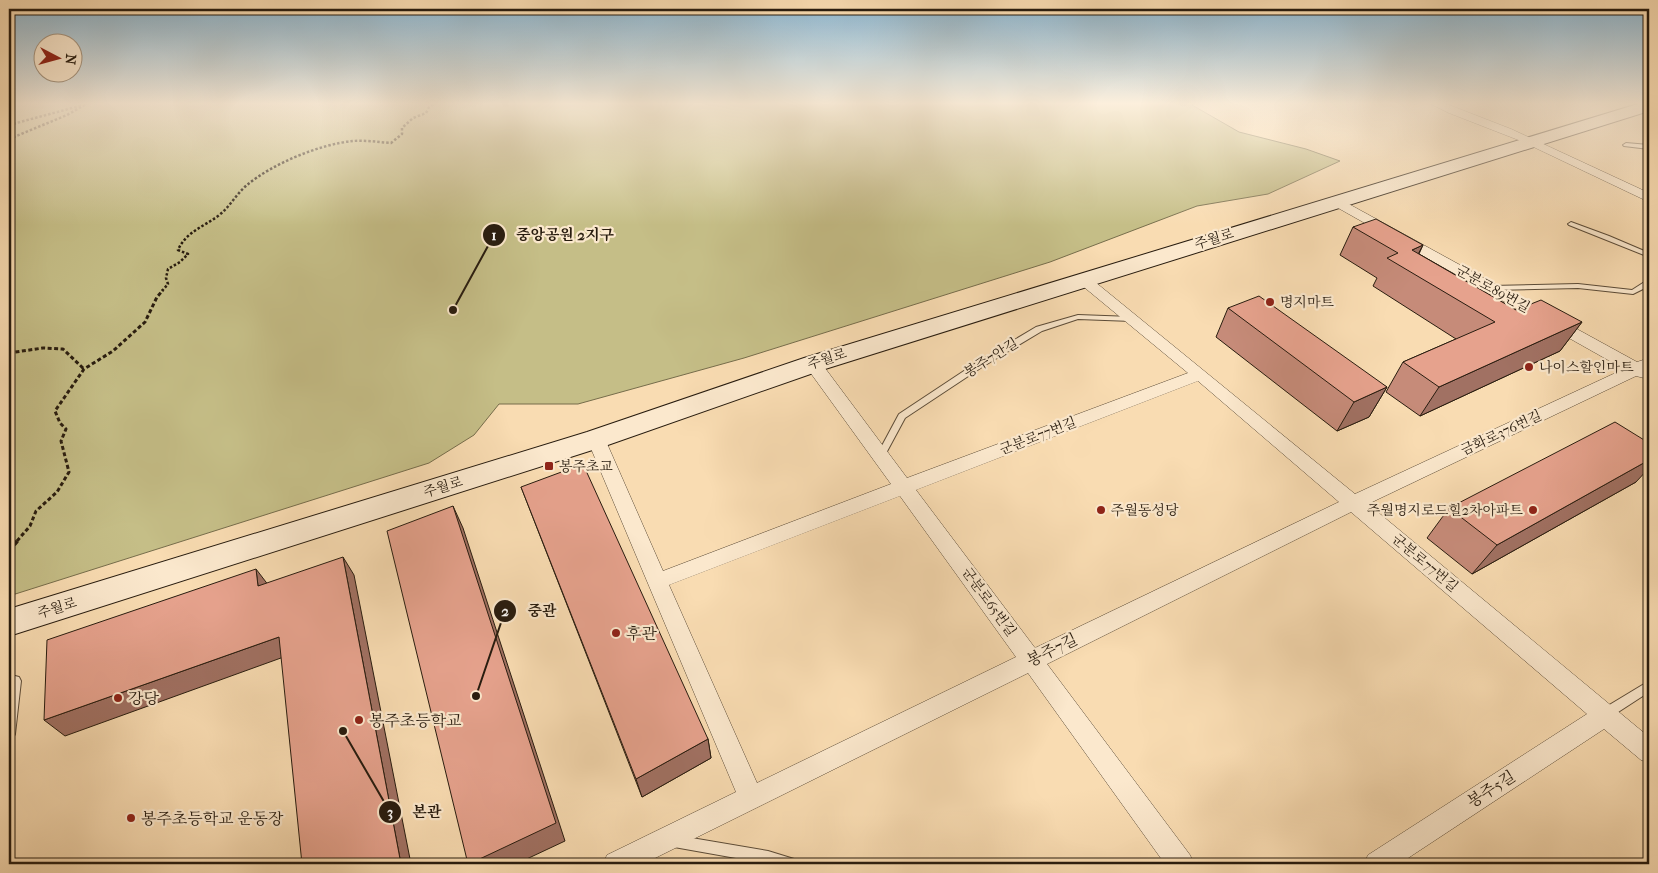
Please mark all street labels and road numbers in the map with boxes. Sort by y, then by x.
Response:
street label: 주월로 [1192,225,1236,253]
street label: 군분로89번길 [1453,262,1533,316]
street label: 봉주7안길 [961,335,1021,381]
street label: 주월로 [805,345,849,373]
street label: 금화로376번길 [1458,407,1544,459]
street label: 군분로77번길 [997,414,1079,458]
street label: 주월로 [421,473,465,501]
street label: 군분로77번길 [1388,530,1462,596]
street label: 군분로65번길 [958,564,1020,640]
street label: 주월로 [35,594,79,622]
street label: 봉주7길 [1024,630,1080,670]
street label: 봉주5길 [1463,767,1519,811]

